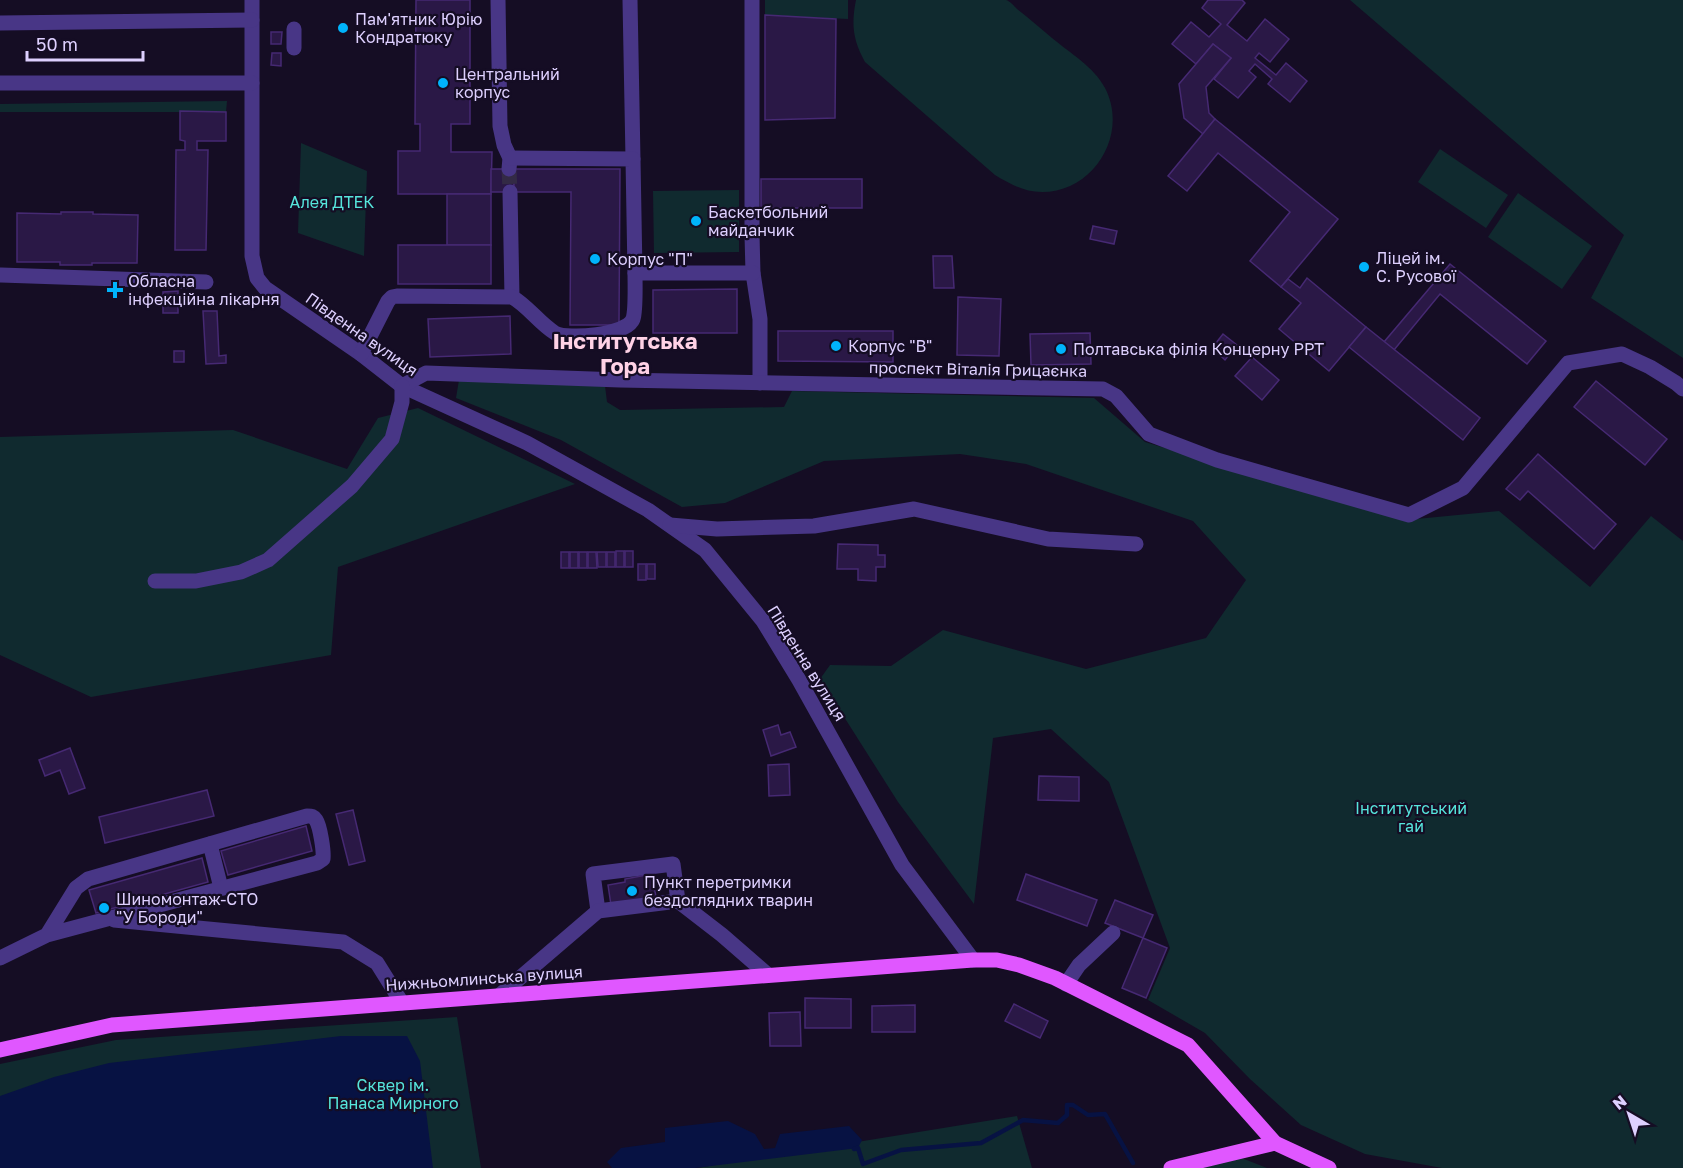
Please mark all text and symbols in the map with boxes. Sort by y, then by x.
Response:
place label: Пам'ятник Юрію Кондратюку [355,9,483,47]
marker: Пам'ятник Юрію Кондратюку [336,21,350,35]
scale bar [27,24,142,62]
text: 50 m [36,33,78,55]
place label: Центральний корпус [455,64,560,102]
marker: Центральний корпус [436,76,450,90]
park label: Алея ДТЕК [289,192,375,212]
place label: Баскетбольний майданчик [708,202,828,240]
marker: Баскетбольний майданчик [689,214,703,228]
place label: Ліцей ім. С. Русової [1376,248,1457,286]
place label: Корпус "П" [607,249,693,269]
marker: Корпус "П" [588,252,602,266]
marker: Ліцей ім. С. Русової [1357,260,1371,274]
place label: Обласна інфекційна лікарня [128,271,280,309]
marker: Обласна інфекційна лікарня [106,281,124,299]
street label: Південна вулиця [302,288,422,380]
district label: Інститутська Гора [552,327,698,379]
place label: Корпус "В" [848,336,932,356]
marker: Корпус "В" [829,339,843,353]
place label: Полтавська філія Концерну РРТ [1073,339,1324,359]
marker: Полтавська філія Концерну РРТ [1054,342,1068,356]
street label: проспект Віталія Грицаєнка [869,357,1087,381]
street label: Південна вулиця [763,602,851,724]
park label: Інститутський гай [1355,798,1467,836]
place label: Пункт перетримки бездоглядних тварин [644,872,813,910]
marker: Пункт перетримки бездоглядних тварин [625,884,639,898]
place label: Шиномонтаж-СТО "У Бороди" [116,889,258,927]
marker: Шиномонтаж-СТО "У Бороди" [97,901,111,915]
street label: Нижньомлинська вулиця [385,961,583,995]
park label: Сквер ім. Панаса Мирного [327,1075,459,1113]
north arrow [1599,1084,1659,1144]
text: N [1609,1091,1631,1114]

